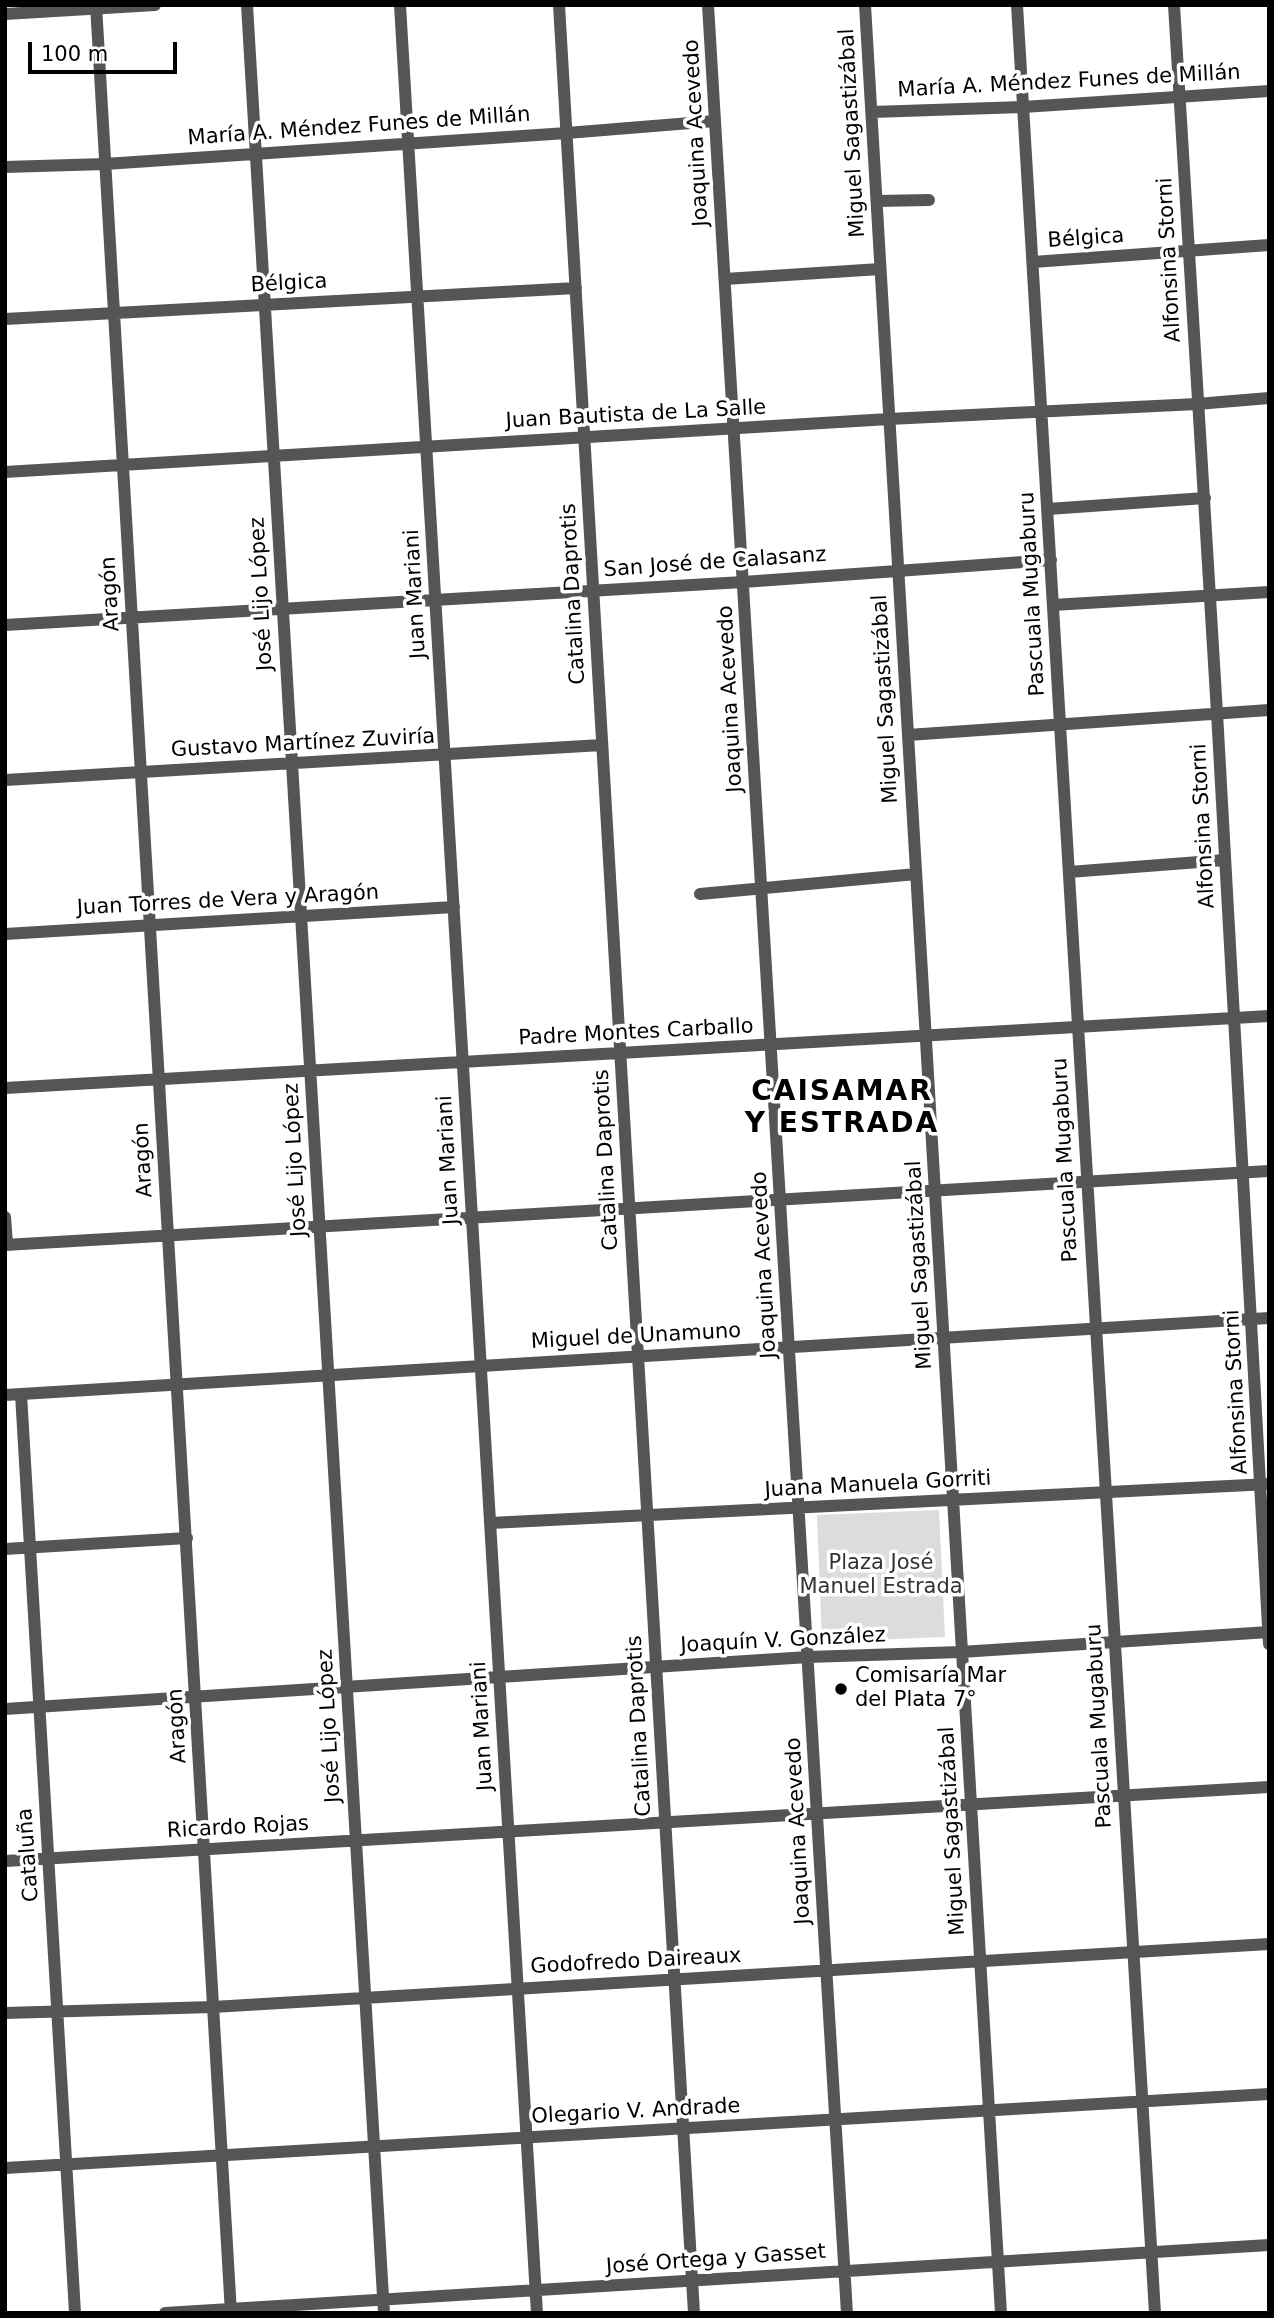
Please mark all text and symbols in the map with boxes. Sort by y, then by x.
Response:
scale bar [32,28,180,72]
street label: Miguel Sagastizábal [835,28,871,238]
street label: Joaquina Acevedo [680,39,714,227]
text: 100 m [41,42,108,66]
street label: María A. Méndez Funes de Millán [897,60,1241,104]
street label: María A. Méndez Funes de Millán [187,102,531,152]
street label: Alfonsina Storni [1153,177,1187,343]
street label: Bélgica [1047,224,1125,254]
street label: Bélgica [250,269,328,299]
street label: Juan Bautista de La Salle [505,396,767,434]
street label: Pascuala Mugaburu [1015,491,1051,697]
street label: Catalina Daprotis [557,503,591,685]
street label: José Lijo López [245,516,279,672]
street label: Juan Mariani [400,529,432,659]
street label: San José de Calasanz [603,543,827,583]
street label: Aragón [96,556,126,632]
street label: Miguel Sagastizábal [868,594,904,804]
street label: Joaquina Acevedo [714,605,748,793]
street label: Gustavo Martínez Zuviría [170,724,436,764]
street label: Alfonsina Storni [1187,743,1221,909]
street label: Juan Torres de Vera y Aragón [76,880,380,922]
street label: Padre Montes Carballo [518,1014,754,1052]
street label: Pascuala Mugaburu [1048,1057,1084,1263]
street label: Catalina Daprotis [590,1069,624,1251]
district label: CAISAMAR Y ESTRADA [746,1076,938,1142]
street label: José Lijo López [279,1082,313,1238]
street label: Juan Mariani [433,1095,465,1225]
street label: Aragón [129,1122,159,1198]
street label: Miguel Sagastizábal [902,1160,938,1370]
street label: Joaquina Acevedo [748,1171,782,1359]
street label: Alfonsina Storni [1220,1309,1254,1475]
street label: Miguel de Unamuno [530,1319,742,1355]
street label: Juana Manuela Gorriti [764,1466,992,1504]
park label: Plaza José Manuel Estrada [799,1551,963,1601]
street label: Joaquín V. González [680,1623,886,1659]
street label: Pascuala Mugaburu [1082,1623,1118,1829]
street label: Catalina Daprotis [623,1635,657,1817]
street label: José Lijo López [313,1648,347,1804]
street label: Juan Mariani [467,1661,499,1791]
place label: Comisaría Mar del Plata 7° [855,1664,1006,1714]
marker: Comisaría Mar del Plata 7° [833,1681,849,1697]
street label: Aragón [163,1688,193,1764]
street label: Miguel Sagastizábal [935,1726,971,1936]
street label: Joaquina Acevedo [782,1737,816,1925]
street label: Cataluña [13,1807,45,1903]
street label: Ricardo Rojas [166,1812,310,1844]
street label: Godofredo Daireaux [530,1944,742,1980]
street label: Olegario V. Andrade [531,2094,741,2130]
street label: José Ortega y Gasset [605,2240,827,2280]

